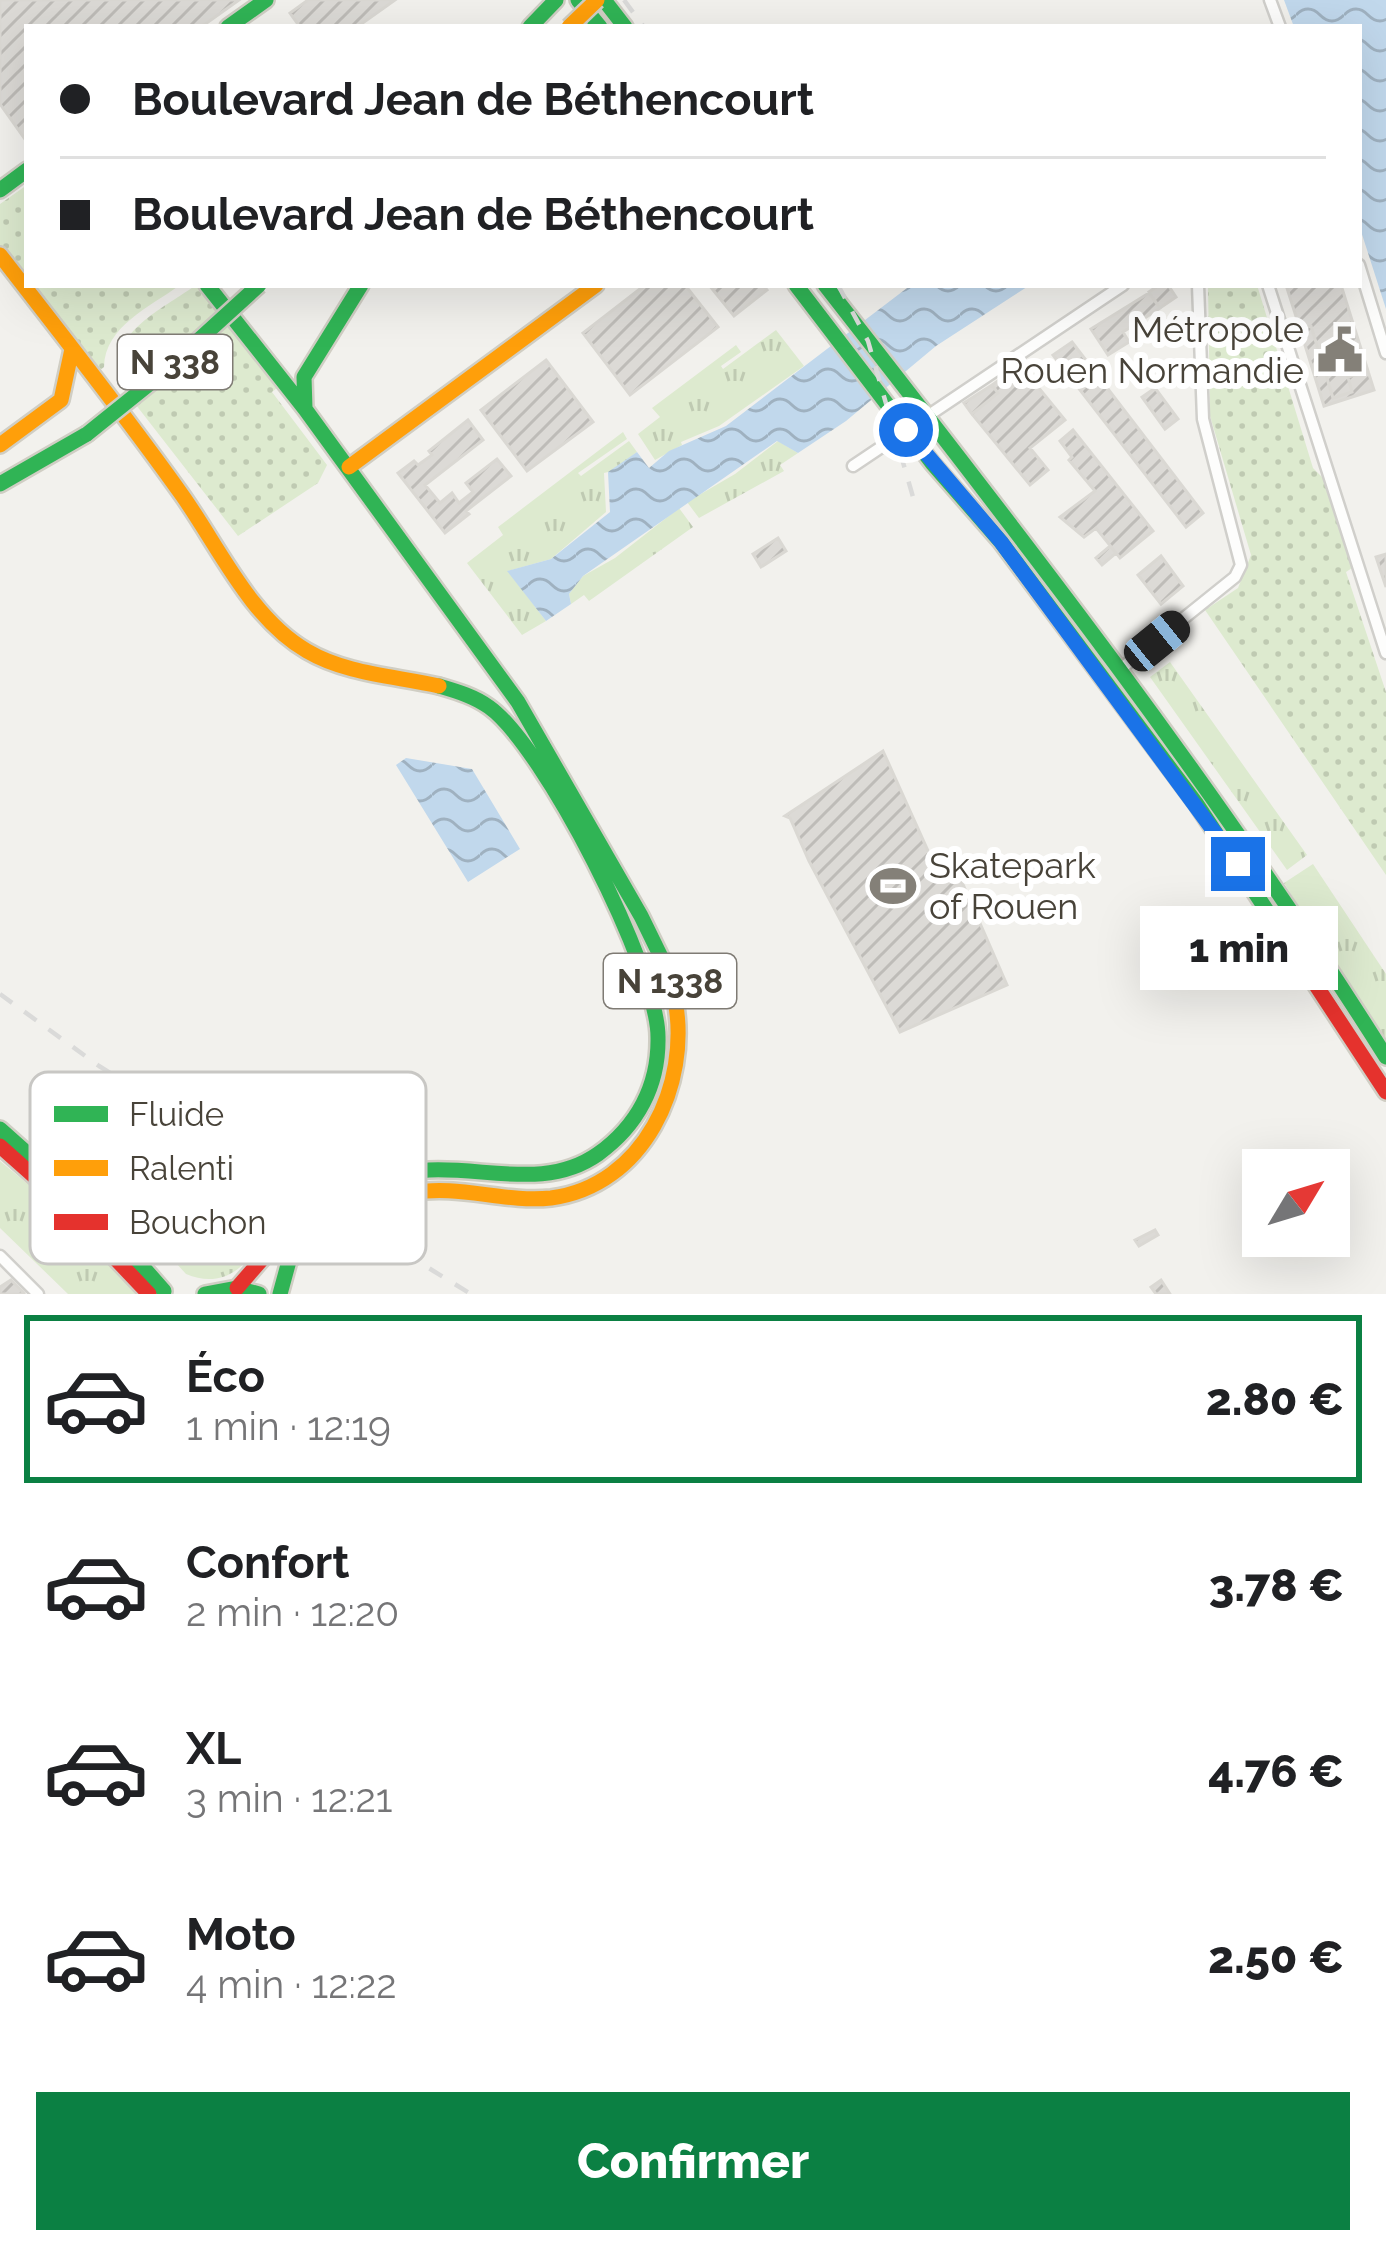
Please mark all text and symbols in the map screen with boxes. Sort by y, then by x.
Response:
text: Boulevard Jean de Béthencourt [132,73,814,126]
text: Boulevard Jean de Béthencourt [132,188,814,241]
place label: Métropole Rouen Normandie [1000,308,1304,391]
public building icon: Métropole Rouen Normandie [1315,325,1365,375]
road number: N 338 [118,335,232,389]
route start [879,403,933,457]
car [1118,604,1196,678]
route end [1211,837,1265,891]
place label: Skatepark of Rouen [929,844,1096,927]
sports icon: Skatepark of Rouen [868,861,918,911]
callout: 1 min [1139,906,1337,990]
text: 1 min [1189,925,1289,971]
road number: N 1338 [604,954,736,1008]
legend [30,1072,426,1264]
text: Fluide [129,1095,224,1134]
text: Ralenti [129,1149,234,1188]
north arrow [1242,1149,1350,1257]
map controls [1242,1149,1350,1257]
text: Bouchon [129,1203,266,1242]
icon: car [42,1345,150,1453]
text: Éco [186,1350,265,1403]
text: 2.80 € [1206,1373,1344,1426]
text: 1 min · 12:19 [186,1403,391,1449]
icon: car [42,1531,150,1639]
text: Confort [186,1536,349,1589]
text: 3.78 € [1209,1559,1344,1612]
text: 2 min · 12:20 [186,1589,399,1635]
icon: car [42,1717,150,1825]
text: XL [186,1722,241,1775]
text: 4.76 € [1208,1745,1344,1798]
text: 3 min · 12:21 [186,1775,392,1821]
icon: car [42,1903,150,2011]
text: Moto [186,1908,296,1961]
text: 2.50 € [1208,1931,1344,1984]
text: 4 min · 12:22 [186,1961,397,2007]
button: Confirmer [36,2092,1350,2230]

